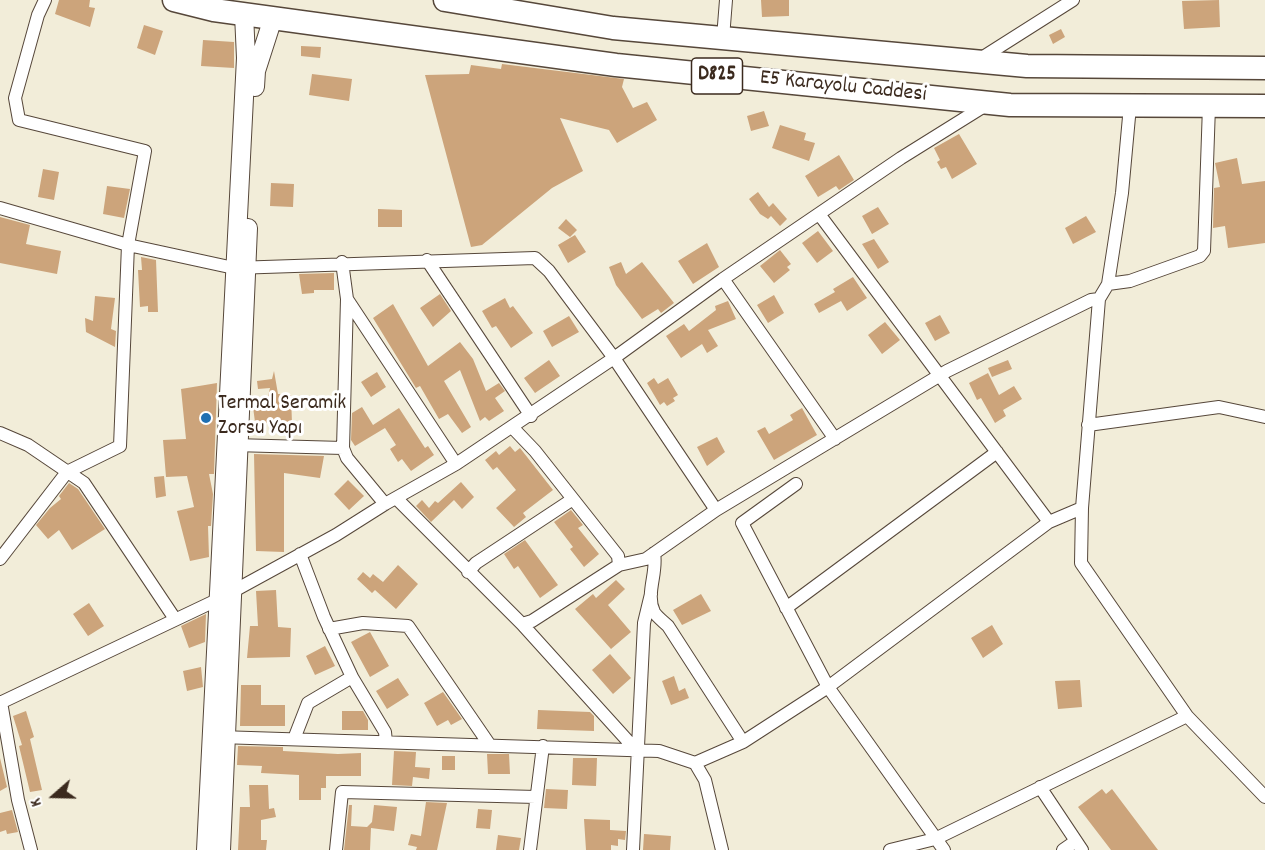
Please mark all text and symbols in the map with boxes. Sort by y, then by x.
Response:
road number: D825 [692,58,742,94]
street label: E5 Karayolu Caddesi [758,66,928,110]
place label: Termal Seramik Zorsu Yapı [218,392,346,444]
marker: Termal Seramik Zorsu Yapı [199,411,213,425]
north arrow [24,766,84,826]
text: K [25,795,49,810]

